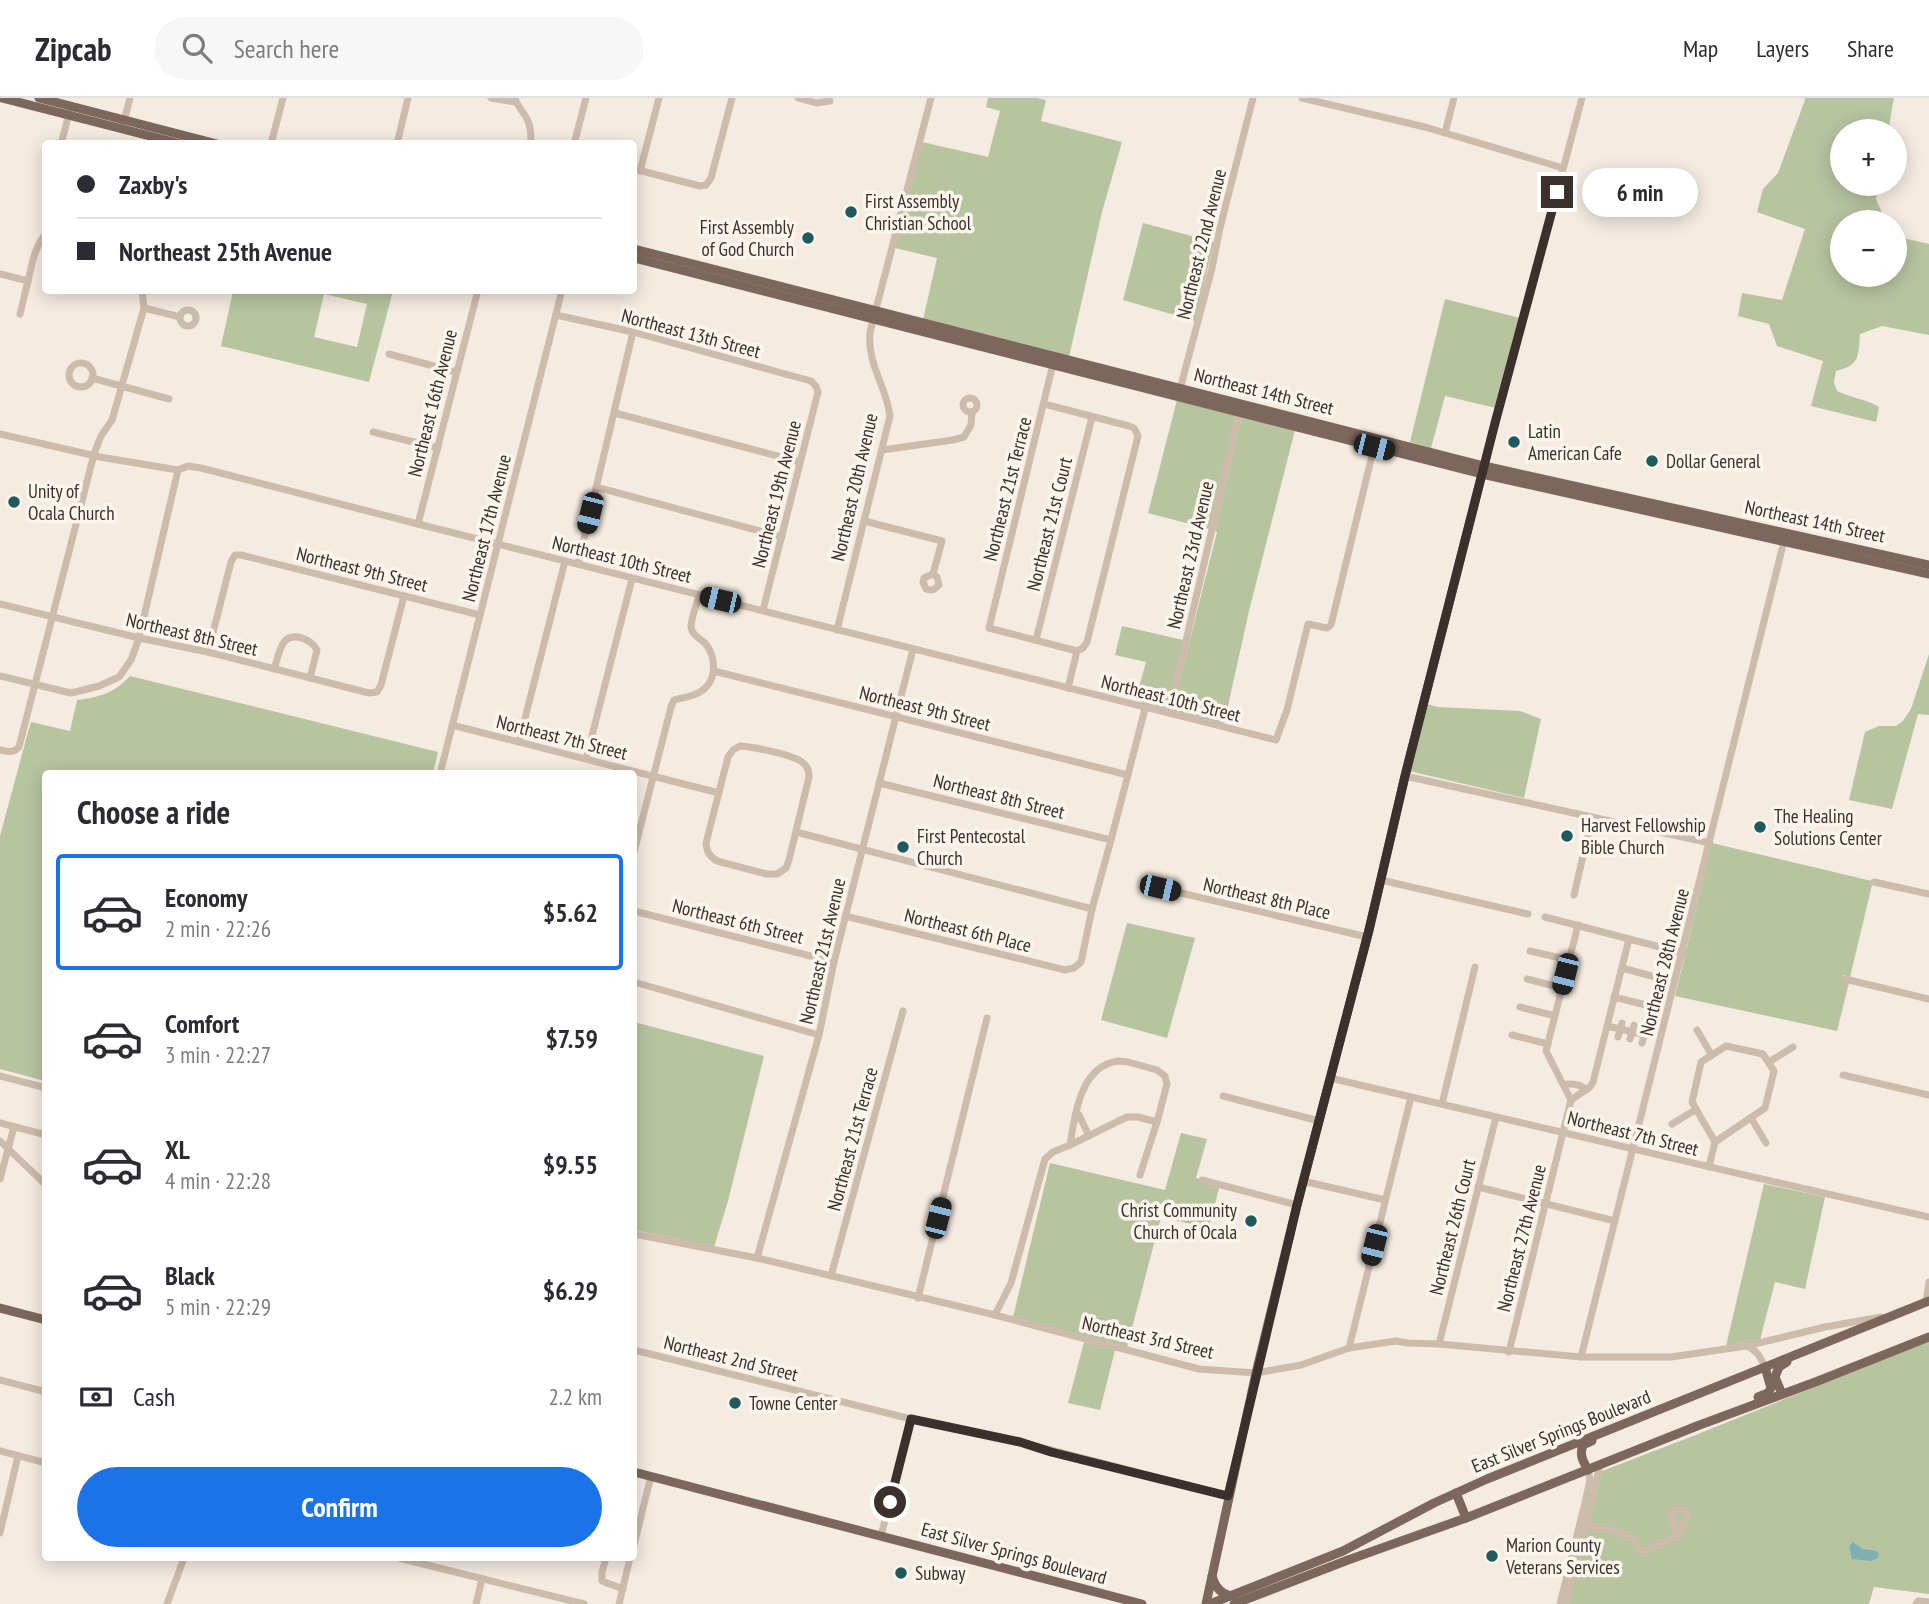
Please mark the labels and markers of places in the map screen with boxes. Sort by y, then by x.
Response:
place label: First Assembly Christian School [865,189,972,235]
marker: First Assembly Christian School [843,204,859,220]
place label: First Assembly of God Church [700,215,795,261]
marker: First Assembly of God Church [800,230,816,246]
place label: Latin American Cafe [1528,419,1622,465]
marker: Latin American Cafe [1506,434,1522,450]
place label: Dollar General [1666,449,1761,473]
marker: Dollar General [1644,453,1660,469]
place label: Unity of Ocala Church [28,479,115,525]
marker: Unity of Ocala Church [6,494,22,510]
place label: The Healing Solutions Center [1774,804,1883,850]
place label: Harvest Fellowship Bible Church [1581,813,1706,859]
marker: The Healing Solutions Center [1752,819,1768,835]
place label: First Pentecostal Church [917,824,1026,870]
marker: Harvest Fellowship Bible Church [1559,828,1575,844]
marker: First Pentecostal Church [895,839,911,855]
place label: Christ Community Church of Ocala [1121,1198,1238,1244]
marker: Christ Community Church of Ocala [1243,1213,1259,1229]
place label: Towne Center [749,1391,838,1415]
marker: Towne Center [727,1395,743,1411]
place label: Marion County Veterans Services [1505,1533,1620,1579]
marker: Marion County Veterans Services [1484,1548,1500,1564]
place label: Subway [915,1561,966,1585]
marker: Subway [893,1565,909,1581]

